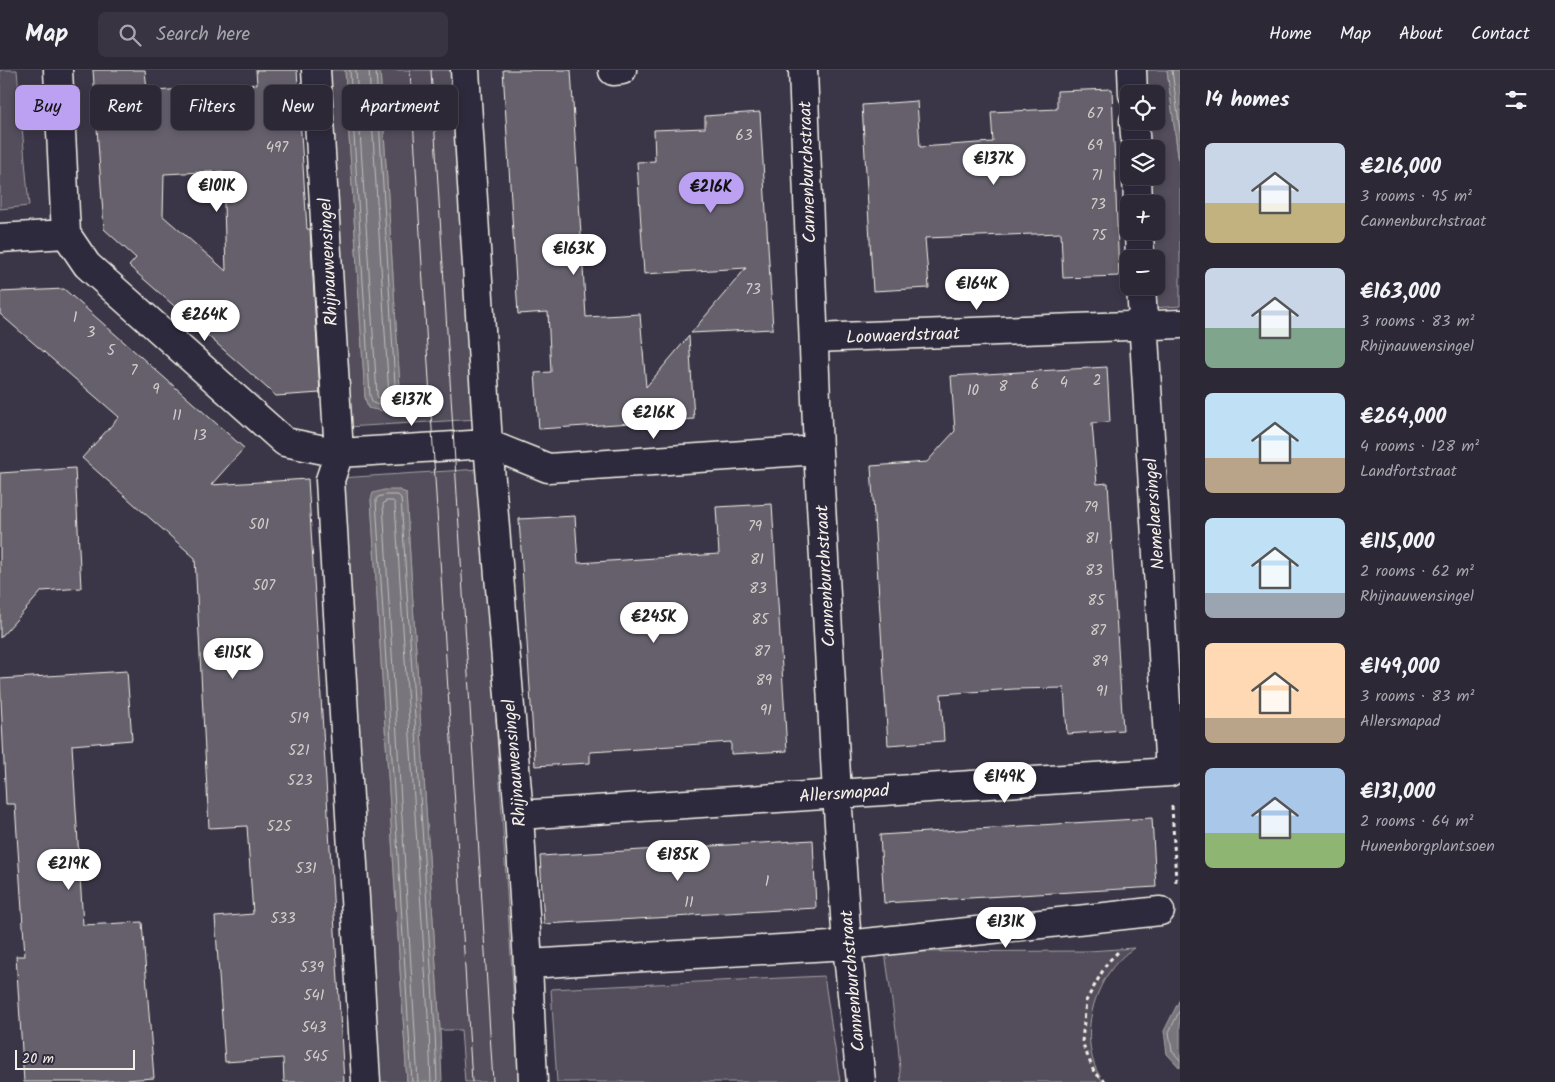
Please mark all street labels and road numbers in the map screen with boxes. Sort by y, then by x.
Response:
street label: Cannenburchstraat [791,99,825,244]
street label: Rhijnauwensingel [312,197,347,327]
street label: Loowaerdstraat [845,320,962,353]
street label: Nemelaersingel [1137,456,1174,571]
street label: Cannenburchstraat [808,503,845,648]
street label: Rhijnauwensingel [495,697,536,828]
street label: Allersmapad [798,777,891,812]
street label: Cannenburchstraat [833,908,874,1053]

